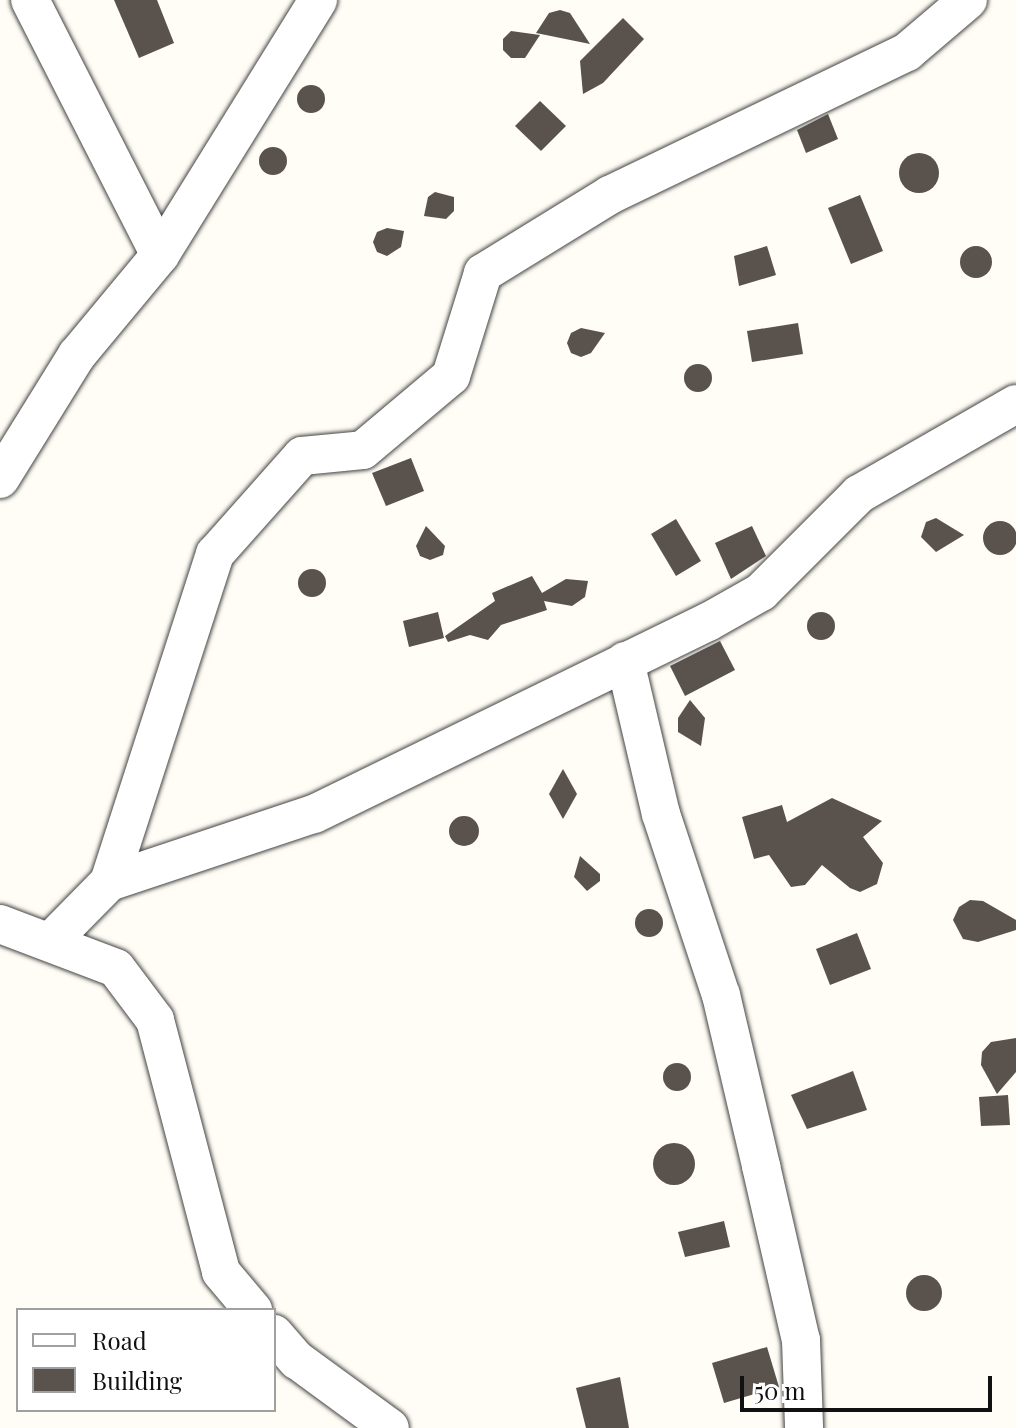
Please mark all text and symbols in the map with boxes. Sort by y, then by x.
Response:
legend [16,1308,276,1412]
text: Road [92,1324,147,1356]
scale bar [744,1360,996,1410]
text: Building [92,1364,182,1396]
text: 50 m [754,1374,806,1406]

